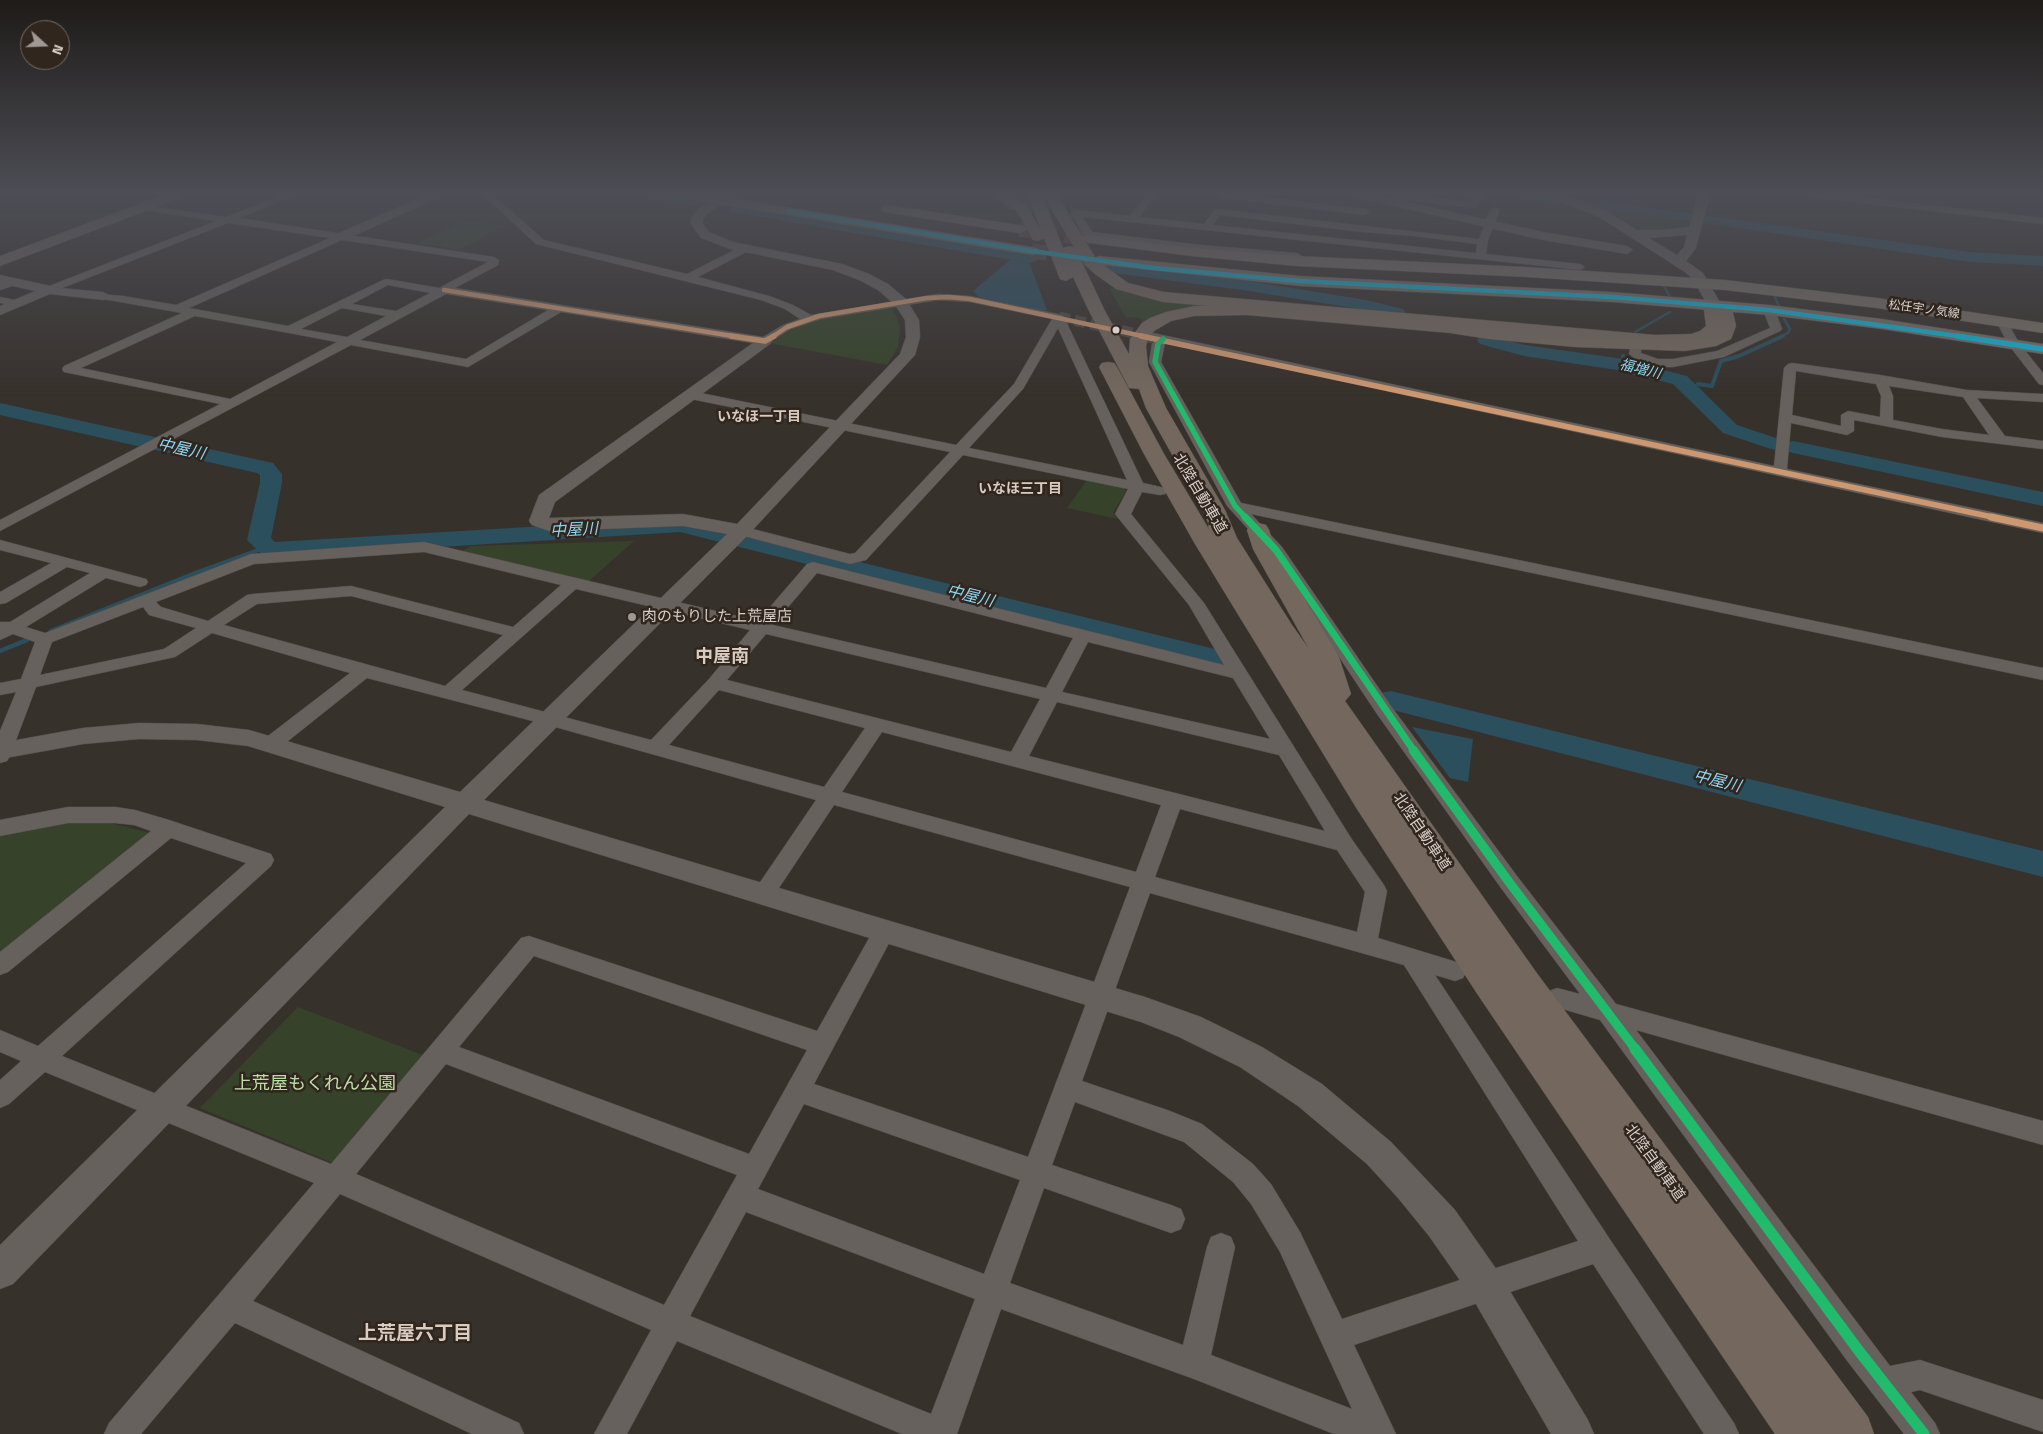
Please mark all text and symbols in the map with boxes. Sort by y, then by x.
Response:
north arrow [20,20,70,70]
text: N [47,42,70,58]
street label: 松任宇ノ気線 [1887,298,1961,322]
unlabelled marker [1111,325,1121,335]
water label: 福増川 [1618,357,1662,383]
district label: いなほ一丁目 [717,410,801,426]
water label: 中屋川 [155,435,207,465]
street label: 北陸自動車道 [1168,451,1230,537]
district label: いなほ三丁目 [978,482,1062,498]
water label: 中屋川 [550,520,598,542]
water label: 中屋川 [944,582,996,612]
place label: 肉のもりした上荒屋店 [642,608,792,626]
marker: 肉のもりした上荒屋店 [626,611,638,623]
district label: 中屋南 [695,647,749,669]
water label: 中屋川 [1691,767,1743,797]
street label: 北陸自動車道 [1388,790,1454,874]
park label: 上荒屋もくれん公園 [234,1074,396,1096]
street label: 北陸自動車道 [1620,1121,1688,1205]
district label: 上荒屋六丁目 [358,1323,472,1345]

